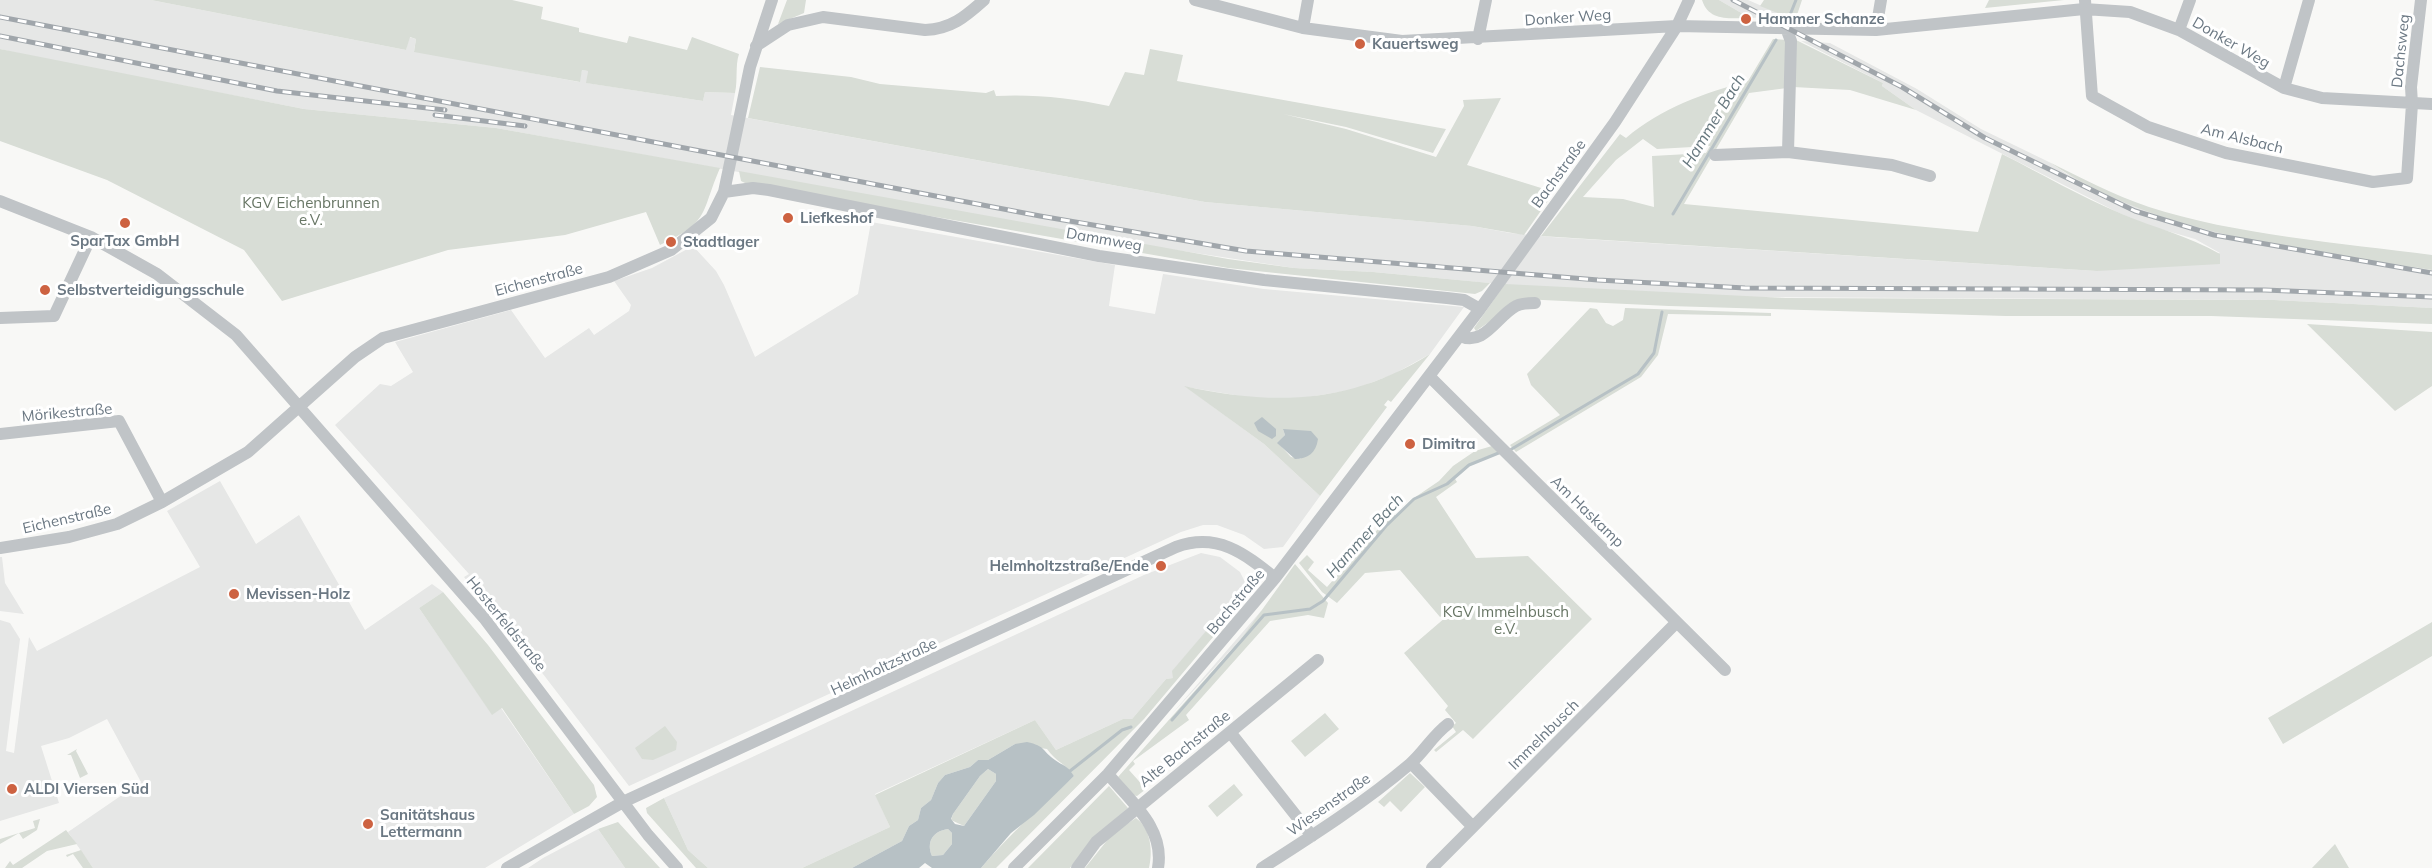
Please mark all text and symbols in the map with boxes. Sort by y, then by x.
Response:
street label: Donker Weg [1524,6,1612,30]
place label: Hammer Schanze [1758,10,1885,28]
marker: Hammer Schanze [1739,12,1753,26]
street label: Dachsweg [2388,13,2414,89]
street label: Donker Weg [2189,14,2273,72]
place label: Kauertsweg [1372,35,1458,53]
marker: Kauertsweg [1353,37,1367,51]
water label: Hammer Bach [1678,70,1750,172]
street label: Am Alsbach [2199,120,2285,158]
street label: Bachstraße [1528,136,1590,212]
park label: KGV Eichenbrunnen e.V. [242,194,380,229]
place label: Liefkeshof [800,209,873,227]
marker: Liefkeshof [781,211,795,225]
marker: SparTax GmbH [118,216,132,230]
street label: Dammweg [1065,224,1143,256]
place label: SparTax GmbH [70,232,180,250]
place label: Stadtlager [683,233,759,251]
marker: Stadtlager [664,235,678,249]
street label: Eichenstraße [493,260,585,300]
place label: Selbstverteidigungsschule [57,281,244,299]
marker: Selbstverteidigungsschule [38,283,52,297]
street label: Mörikestraße [21,400,113,426]
place label: Dimitra [1422,435,1476,453]
marker: Dimitra [1403,437,1417,451]
street label: Am Haskamp [1547,473,1627,551]
water label: Hammer Bach [1322,490,1408,582]
street label: Eichenstraße [21,500,113,538]
place label: Helmholtzstraße/Ende [989,557,1149,575]
marker: Helmholtzstraße/Ende [1154,559,1168,573]
street label: Bachstraße [1203,566,1269,638]
street label: Hosterfeldstraße [462,573,550,675]
place label: Mevissen-Holz [246,585,350,603]
marker: Mevissen-Holz [227,587,241,601]
park label: KGV Immelnbusch e.V. [1443,603,1569,638]
street label: Helmholtzstraße [828,635,940,699]
street label: Immelnbusch [1505,696,1583,774]
street label: Alte Bachstraße [1136,707,1234,791]
street label: Wiesenstraße [1284,770,1374,840]
place label: ALDI Viersen Süd [24,780,149,798]
marker: ALDI Viersen Süd [5,782,19,796]
place label: Sanitätshaus Lettermann [380,806,475,841]
marker: Sanitätshaus Lettermann [361,817,375,831]

